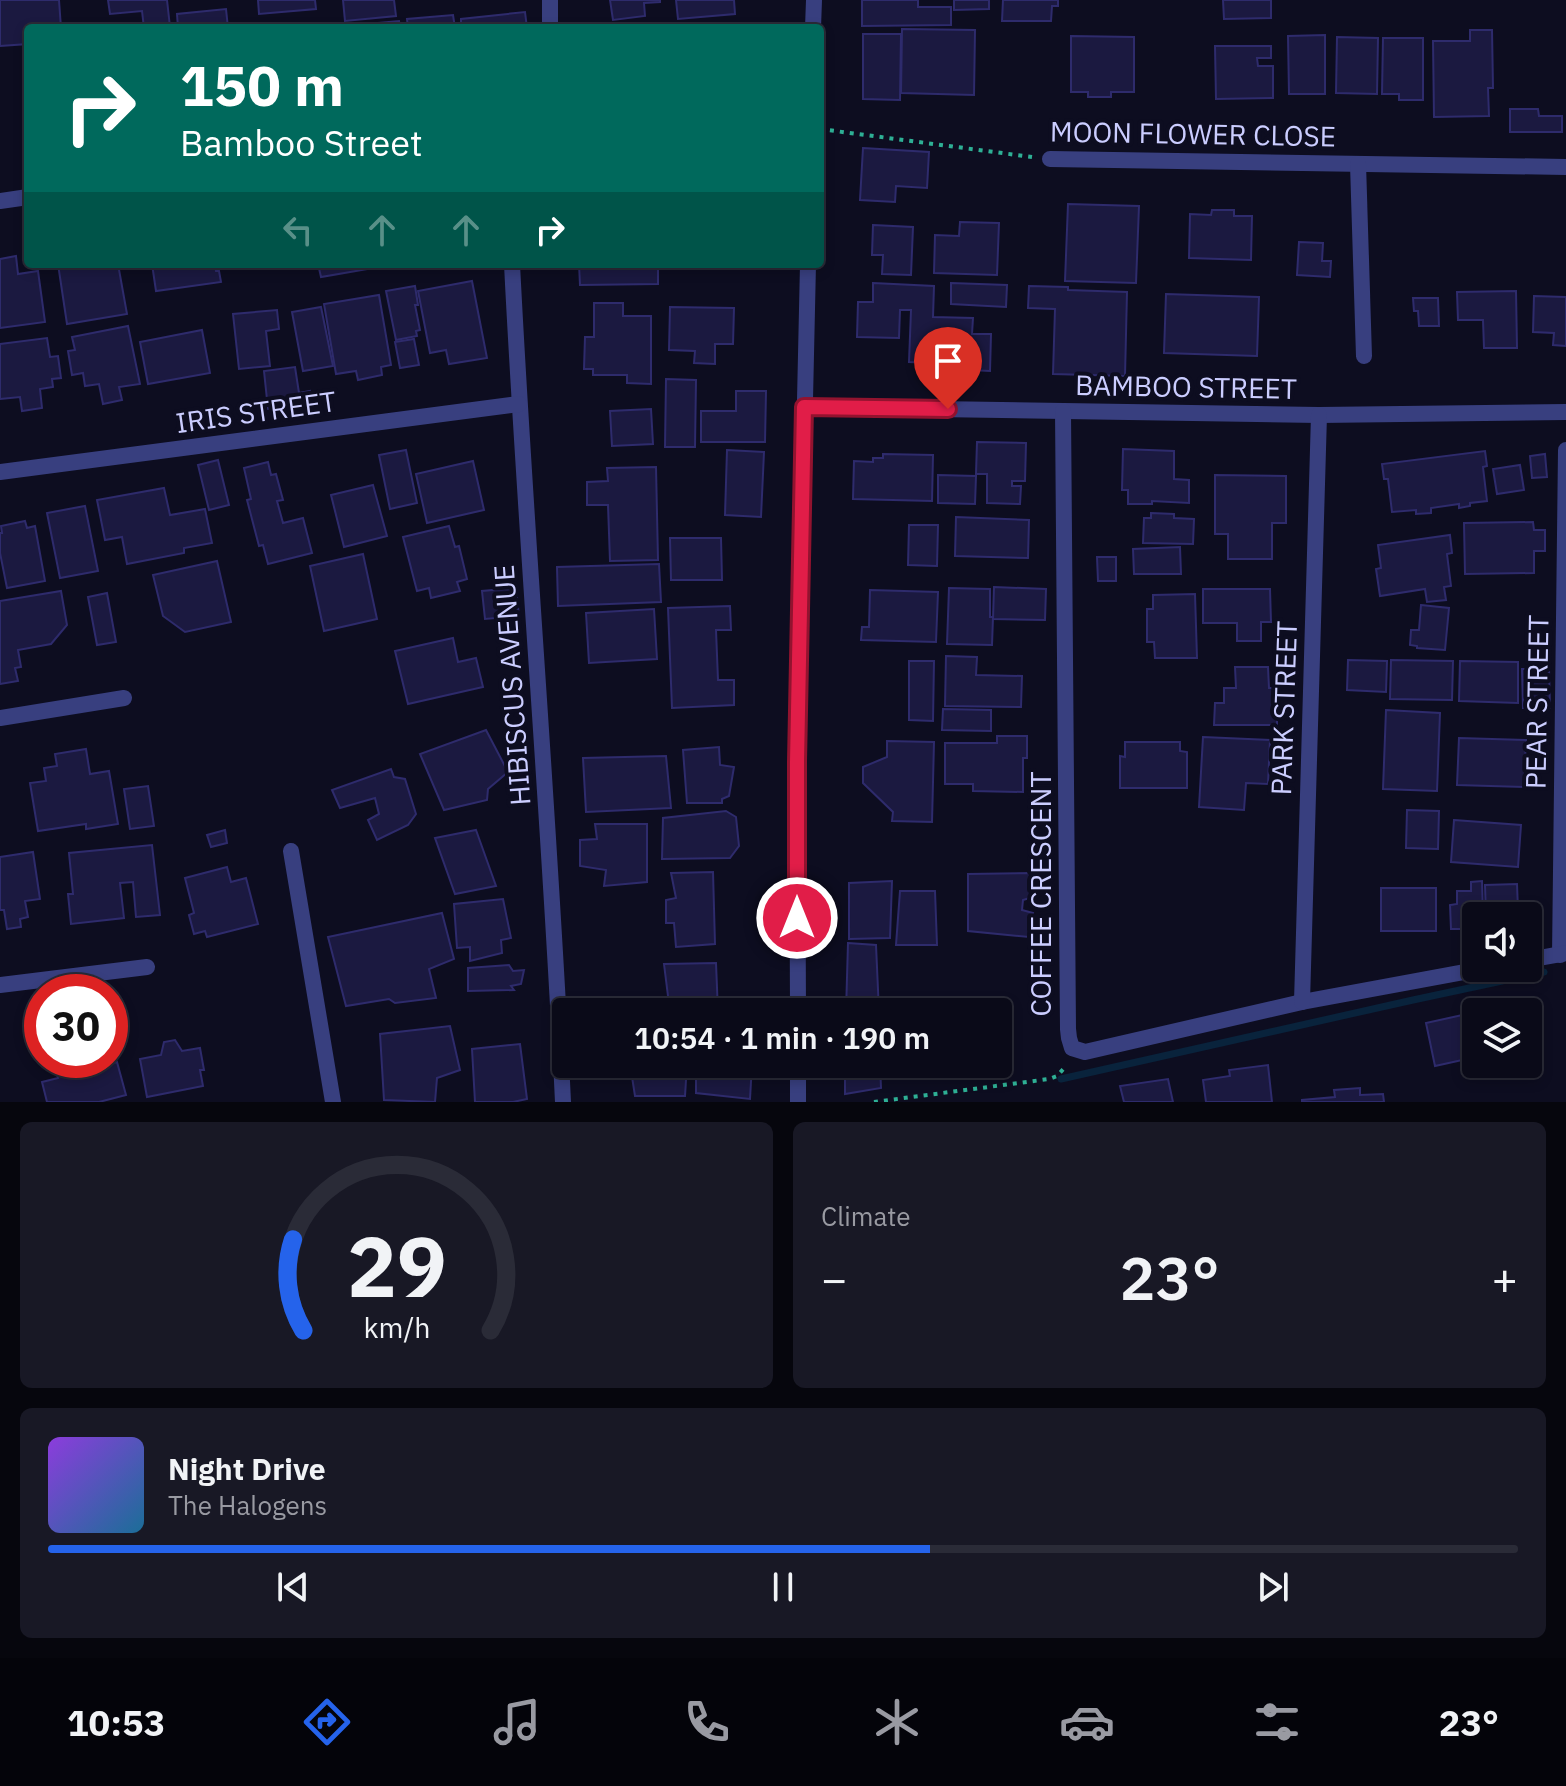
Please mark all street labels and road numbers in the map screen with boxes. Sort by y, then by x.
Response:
street label: MOON FLOWER CLOSE [1050,113,1336,154]
street label: BAMBOO STREET [1075,366,1297,407]
street label: IRIS STREET [173,382,339,441]
street label: HIBISCUS AVENUE [485,563,538,807]
street label: PEAR STREET [1516,615,1557,789]
street label: PARK STREET [1262,620,1305,796]
street label: COFFEE CRESCENT [1022,772,1059,1016]

